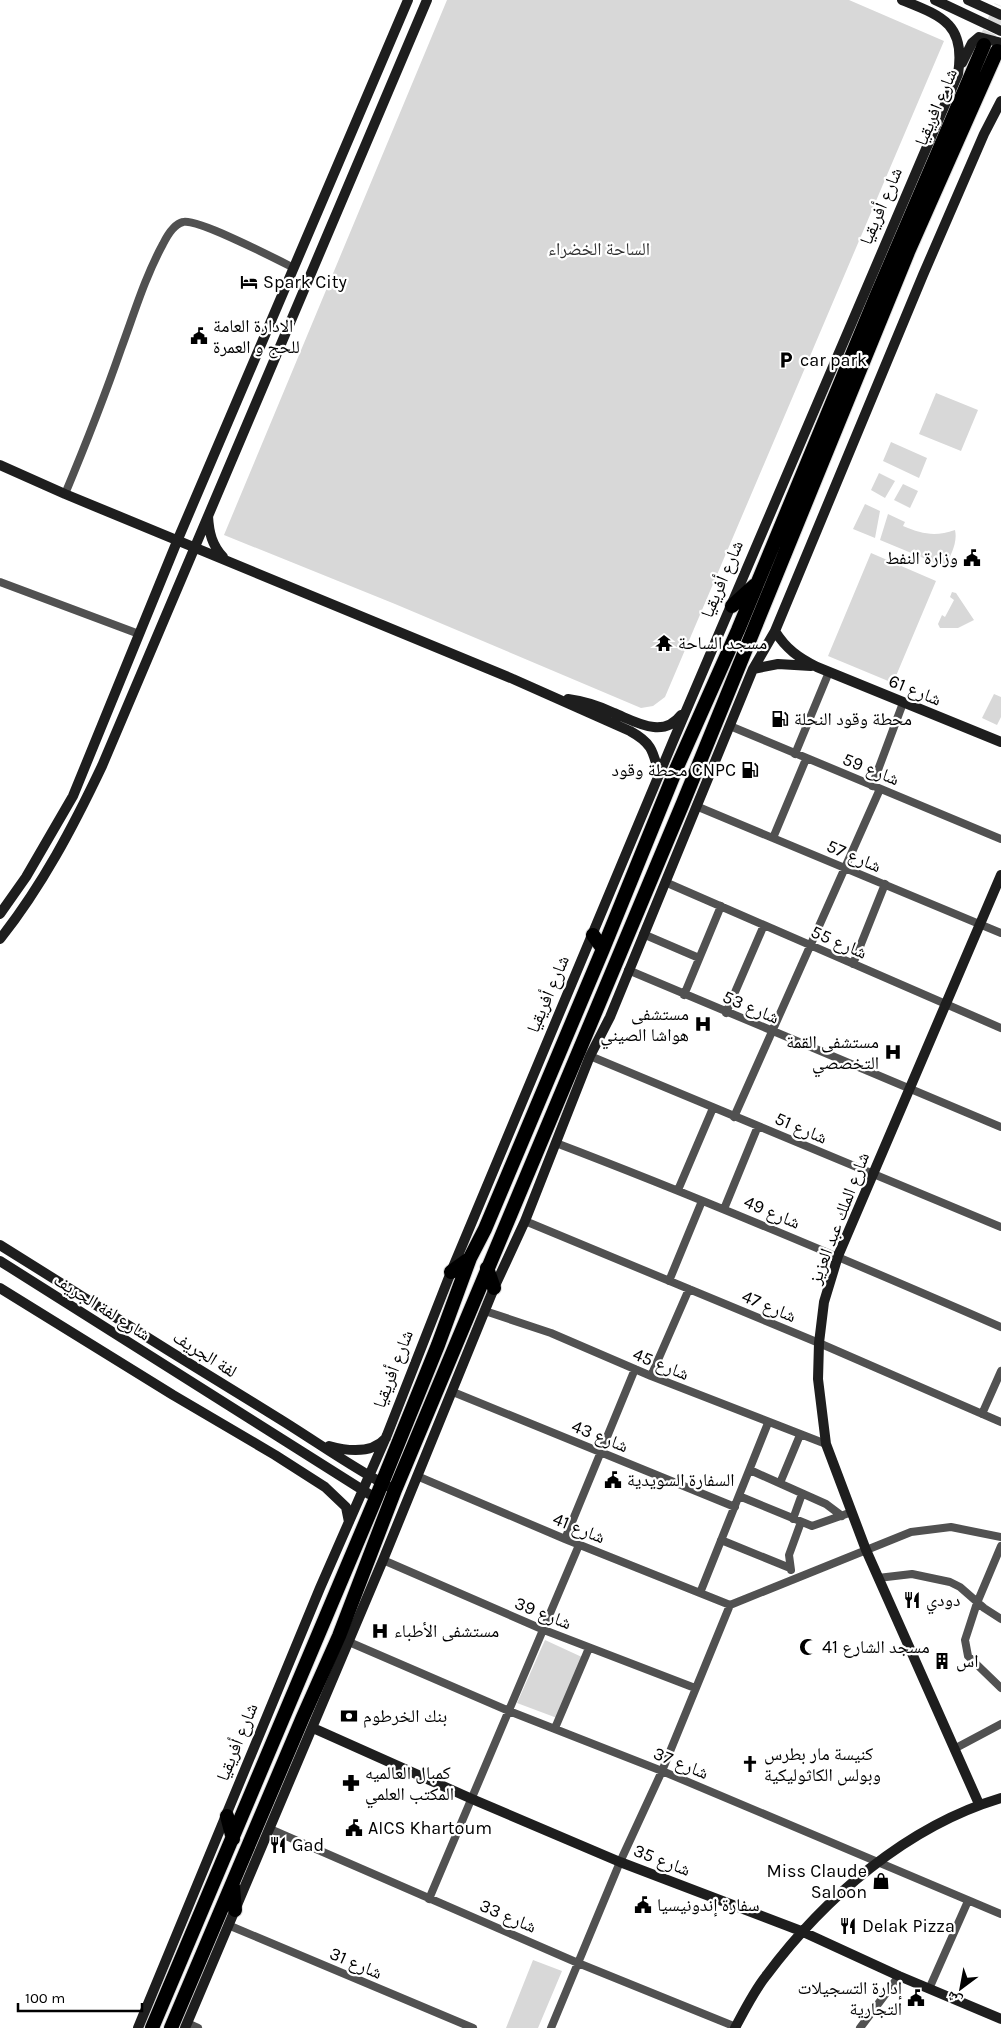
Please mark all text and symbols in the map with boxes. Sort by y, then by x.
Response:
street label: شارع افريقيا [910,65,962,149]
street label: شارع أفريقيا [855,164,907,248]
park label: الساحة الخضراء [548,238,650,260]
place label: Spark City [263,271,347,293]
hotel icon: Spark City [239,272,259,292]
place label: الادارة العامة للحج و العمرة [213,315,300,359]
public building icon: الادارة العامة للحج و العمرة [189,326,209,346]
place label: car park [800,349,867,371]
parking icon: car park [776,350,796,370]
street label: شارع أفريقيا [696,537,748,621]
place label: وزارة النفط [886,547,958,569]
public building icon: وزارة النفط [962,548,982,568]
place label: مسجد الساحة [678,632,767,654]
temple icon: مسجد الساحة [654,633,674,653]
street label: شارع 61 [885,670,945,710]
place label: محطة وقود النحلة [794,708,912,730]
fuel station icon: محطة وقود النحلة [770,709,790,729]
street label: شارع 59 [839,748,903,790]
place label: محطة وقود CNPC [612,759,736,781]
fuel station icon: محطة وقود CNPC [740,760,760,780]
street label: شارع 57 [823,835,885,877]
street label: شارع 55 [808,920,870,964]
street label: شارع أفريقيا [522,952,574,1036]
street label: شارع 53 [719,985,783,1029]
place label: مستشفى هواشا الصيني [600,1003,689,1050]
hospital icon: مستشفى هواشا الصيني [693,1014,713,1034]
place label: مستشفى القمة التخصصي [786,1031,879,1078]
hospital icon: مستشفى القمة التخصصي [883,1042,903,1062]
street label: شارع 51 [772,1107,830,1149]
street label: شارع الملك عبد العزيز [803,1149,874,1288]
street label: شارع 49 [741,1190,803,1234]
street label: شارع لفة الجريف [50,1269,154,1345]
street label: شارع 47 [738,1285,800,1327]
street label: لفة الجريف [169,1326,241,1382]
street label: شارع أفريقيا [368,1327,418,1411]
street label: شارع 45 [630,1343,692,1385]
street label: شارع 43 [568,1415,632,1457]
place label: السفارة السويدية [627,1469,735,1491]
public building icon: السفارة السويدية [603,1470,623,1490]
street label: شارع 41 [550,1508,608,1548]
place label: دودي [926,1589,960,1615]
restaurant icon: دودي [902,1590,922,1610]
street label: شارع 39 [511,1592,575,1634]
place label: مستشفی الأطباء [394,1620,499,1642]
hospital icon: مستشفی الأطباء [370,1621,390,1641]
place label: مسجد الشارع 41 [822,1636,930,1658]
mosque icon: مسجد الشارع 41 [798,1637,818,1657]
place label: اس [956,1650,979,1672]
building icon: اس [932,1651,952,1671]
street label: شارع أفريقيا [211,1700,263,1784]
place label: بنك الخرطوم [363,1705,447,1728]
bank icon: بنك الخرطوم [339,1706,359,1726]
street label: شارع 37 [650,1742,712,1784]
place label: كنيسة مار بطرس وبولس الكاثوليكية [764,1743,881,1786]
church icon: كنيسة مار بطرس وبولس الكاثوليكية [740,1754,760,1774]
place label: كمبال العالميه المكتب العلمي [365,1762,454,1809]
pharmacy icon: كمبال العالميه المكتب العلمي [341,1773,361,1793]
place label: AICS Khartoum [368,1817,492,1839]
public building icon: AICS Khartoum [344,1818,364,1838]
place label: Gad [292,1834,324,1856]
restaurant icon: Gad [268,1835,288,1855]
street label: شارع 35 [630,1839,694,1881]
place label: Miss Claude Saloon [766,1860,867,1903]
shop icon: Miss Claude Saloon [871,1871,891,1891]
street label: شارع 33 [476,1894,540,1938]
place label: سفارة إندونيسيا [657,1894,760,1917]
public building icon: سفارة إندونيسيا [633,1895,653,1915]
place label: Delak Pizza [862,1915,955,1937]
restaurant icon: Delak Pizza [838,1916,858,1936]
street label: شارع 31 [326,1942,386,1984]
north arrow [936,1963,986,2013]
place label: إدارة التسجيلات التجارية [798,1977,902,2020]
scale bar [18,1980,141,2012]
text: ش [943,1987,965,2010]
public building icon: إدارة التسجيلات التجارية [906,1988,926,2008]
text: 100 m [25,1989,65,2007]

